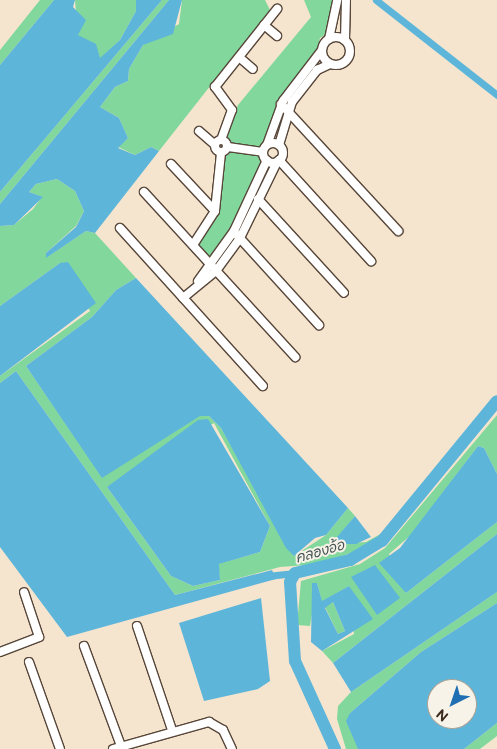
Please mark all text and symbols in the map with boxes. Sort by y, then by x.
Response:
water label: คลองอ้อ [294,537,346,567]
north arrow [427,679,477,729]
text: N [433,705,452,725]

